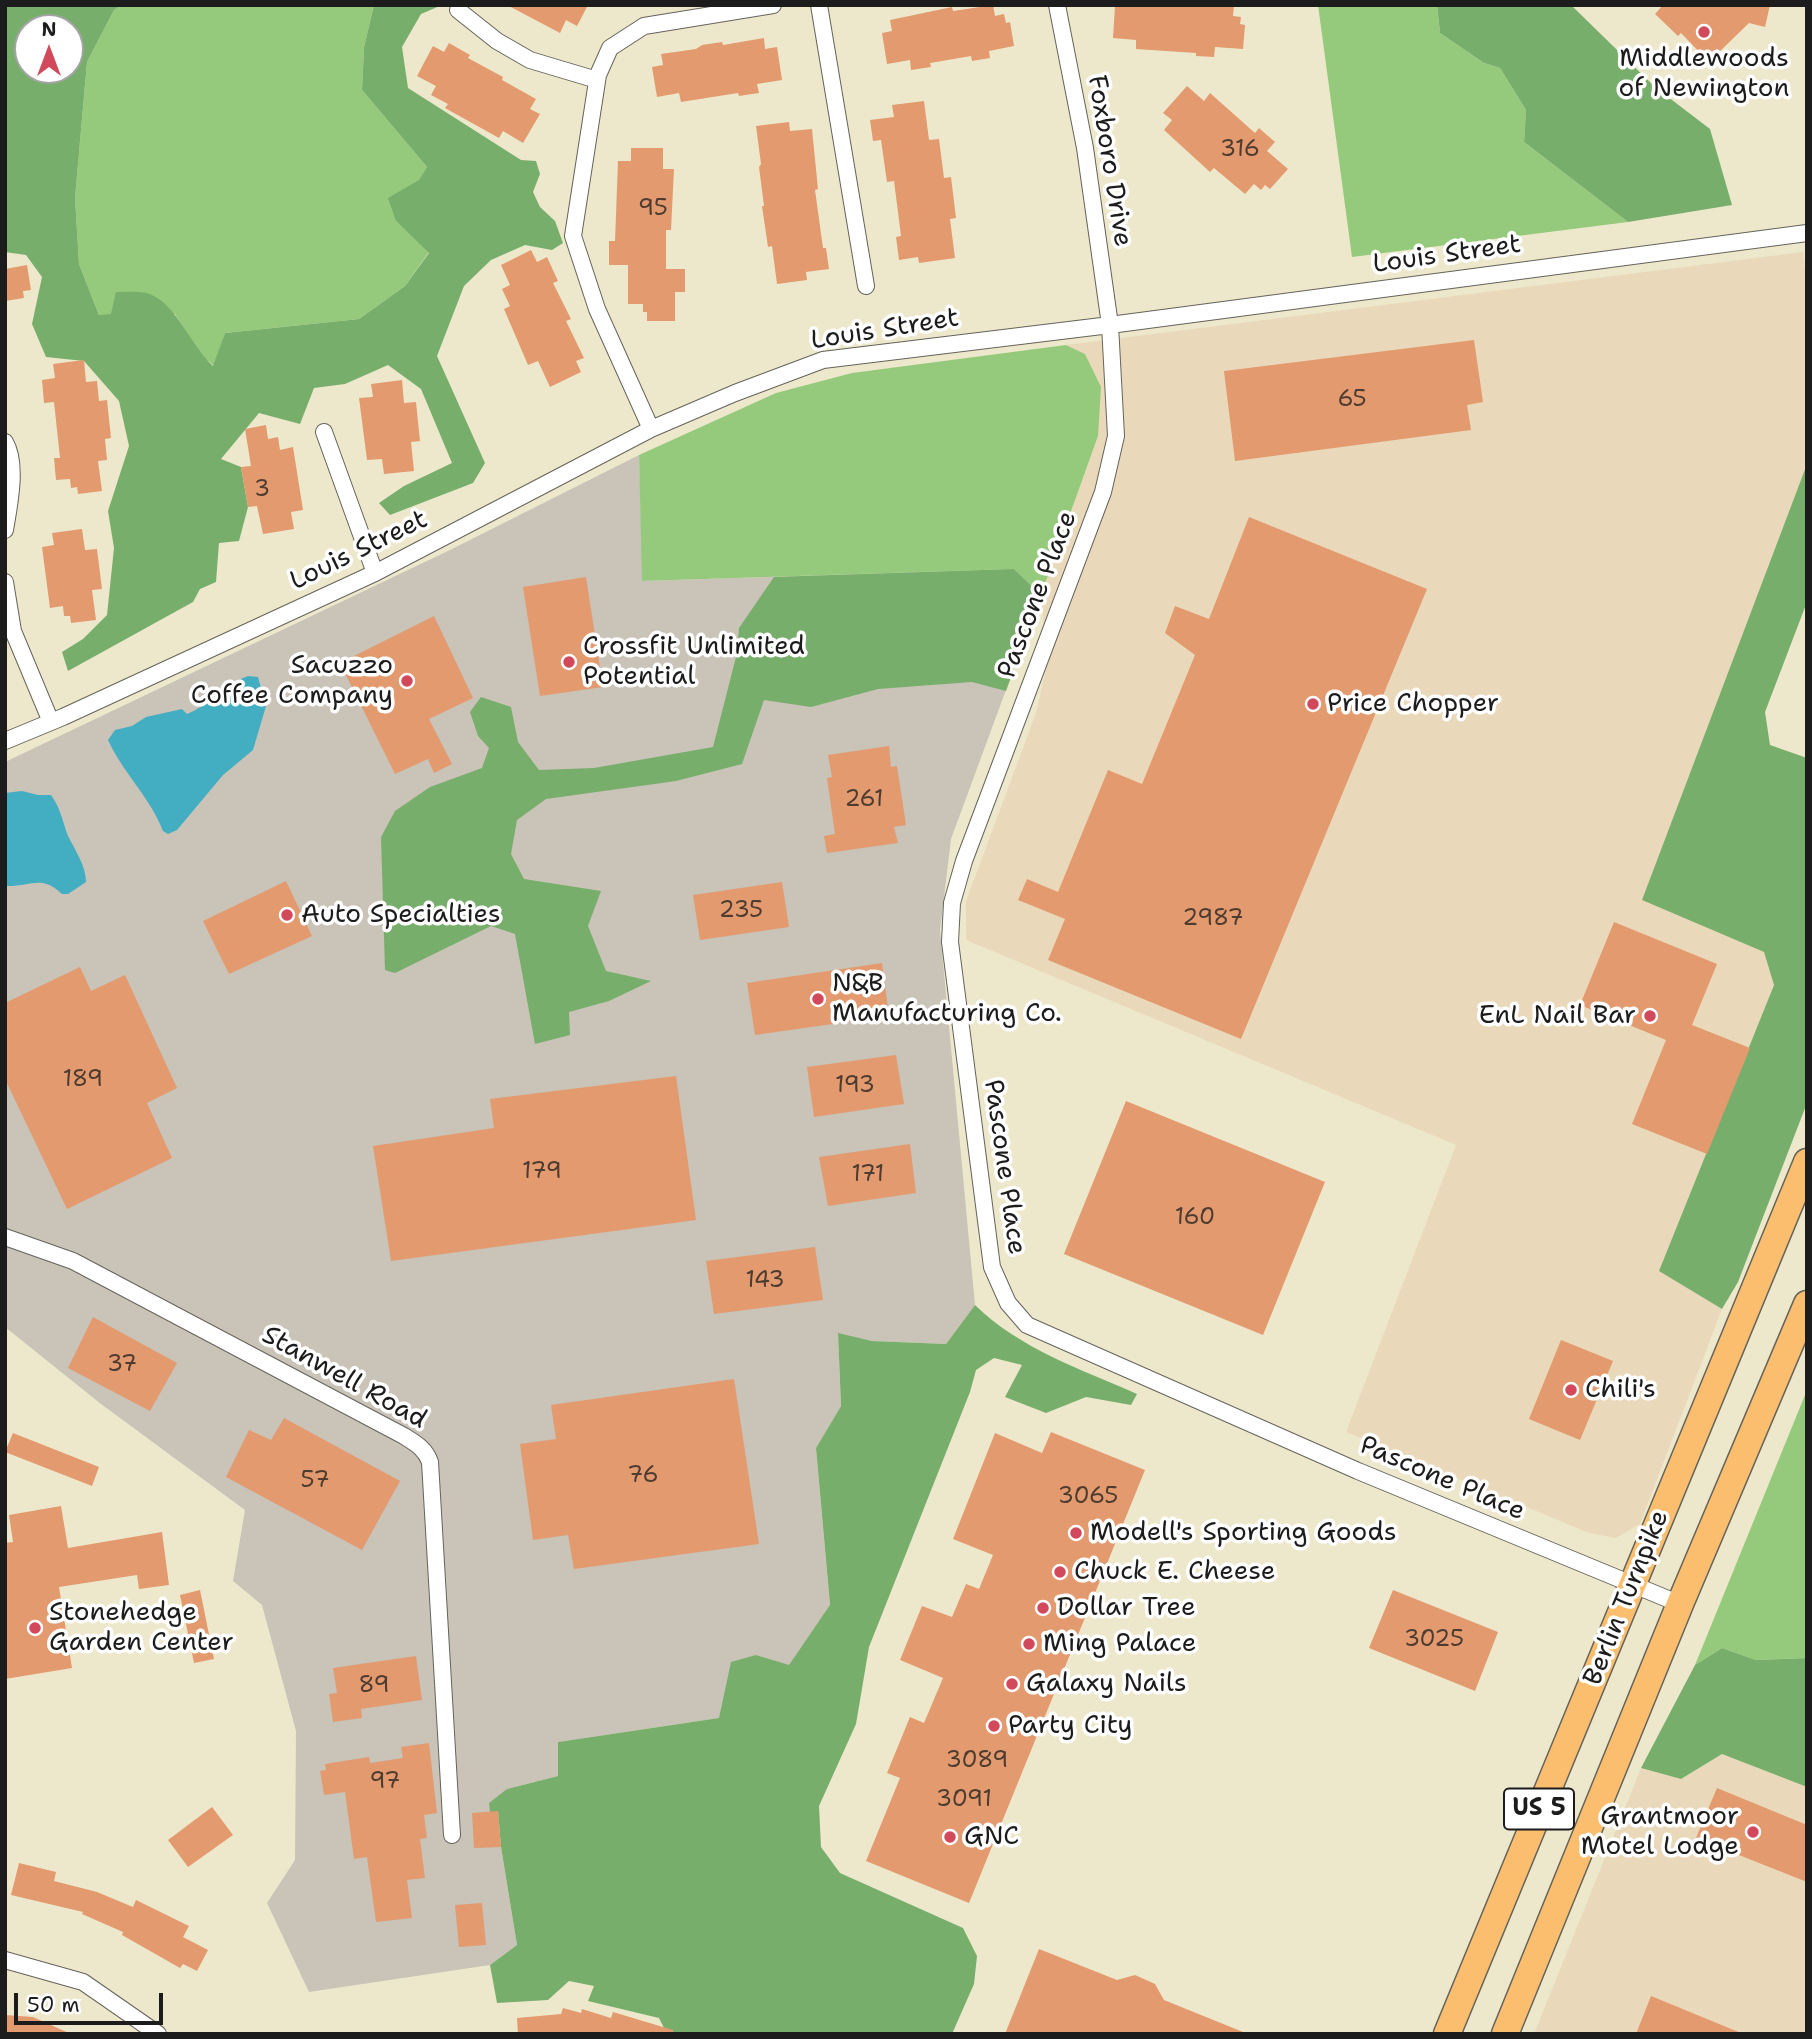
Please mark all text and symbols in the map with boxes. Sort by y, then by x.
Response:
north arrow [14,14,84,84]
text: N [41,17,57,42]
marker: Middlewoods of Newington [1696,24,1712,40]
place label: Middlewoods of Newington [1619,43,1789,104]
street label: Foxboro Drive [1080,73,1138,249]
house number: 316 [1220,136,1260,164]
house number: 95 [638,195,668,223]
street label: Louis Street [1371,229,1523,281]
street label: Louis Street [809,303,961,357]
house number: 65 [1337,386,1367,414]
house number: 3 [254,476,270,504]
street label: Louis Street [285,504,433,598]
street label: Pascone Place [992,507,1084,683]
place label: Crossfit Unlimited Potential [583,631,805,692]
place label: Sacuzzo Coffee Company [191,650,393,712]
marker: Crossfit Unlimited Potential [561,654,577,670]
marker: Sacuzzo Coffee Company [399,673,415,689]
place label: Price Chopper [1327,688,1499,720]
marker: Price Chopper [1305,696,1321,712]
house number: 261 [844,786,884,814]
house number: 235 [719,897,763,925]
place label: Auto Specialties [301,899,501,931]
house number: 2987 [1182,905,1244,933]
marker: Auto Specialties [279,907,295,923]
place label: N&B Manufacturing Co. [832,968,1062,1030]
marker: N&B Manufacturing Co. [810,991,826,1007]
place label: EnL Nail Bar [1479,1000,1636,1032]
marker: EnL Nail Bar [1642,1008,1658,1024]
house number: 189 [63,1066,103,1094]
house number: 193 [835,1072,875,1100]
street label: Pascone Place [976,1078,1032,1256]
house number: 179 [522,1158,562,1186]
house number: 171 [852,1161,884,1189]
house number: 160 [1175,1204,1215,1232]
house number: 143 [745,1267,785,1295]
street label: Stanwell Road [256,1320,432,1436]
house number: 37 [107,1351,137,1379]
place label: Chili's [1585,1374,1656,1406]
marker: Chili's [1563,1382,1579,1398]
street label: Pascone Place [1355,1430,1529,1528]
house number: 76 [627,1462,659,1490]
house number: 57 [300,1467,330,1495]
house number: 3065 [1058,1483,1118,1511]
street label: Berlin Turnpike [1578,1506,1676,1690]
place label: Modell's Sporting Goods [1090,1517,1397,1549]
marker: Modell's Sporting Goods [1068,1525,1084,1541]
place label: Chuck E. Cheese [1074,1556,1275,1588]
marker: Chuck E. Cheese [1052,1564,1068,1580]
place label: Dollar Tree [1057,1592,1196,1624]
place label: Stonehedge Garden Center [49,1597,234,1658]
marker: Dollar Tree [1035,1600,1051,1616]
marker: Stonehedge Garden Center [27,1620,43,1636]
house number: 3025 [1404,1626,1464,1654]
place label: Ming Palace [1043,1628,1196,1660]
marker: Ming Palace [1021,1636,1037,1652]
place label: Galaxy Nails [1026,1668,1187,1700]
house number: 89 [358,1672,390,1700]
marker: Galaxy Nails [1004,1676,1020,1692]
place label: Party City [1008,1710,1132,1742]
marker: Party City [986,1718,1002,1734]
house number: 3089 [946,1747,1008,1775]
house number: 97 [370,1768,400,1796]
house number: 3091 [936,1786,992,1814]
road number: US 5 [1504,1789,1574,1830]
place label: Grantmoor Motel Lodge [1581,1801,1739,1862]
place label: GNC [964,1821,1019,1853]
marker: Grantmoor Motel Lodge [1745,1824,1761,1840]
marker: GNC [942,1829,958,1845]
scale bar [18,1980,166,2024]
text: 50 m [27,1991,80,2019]

